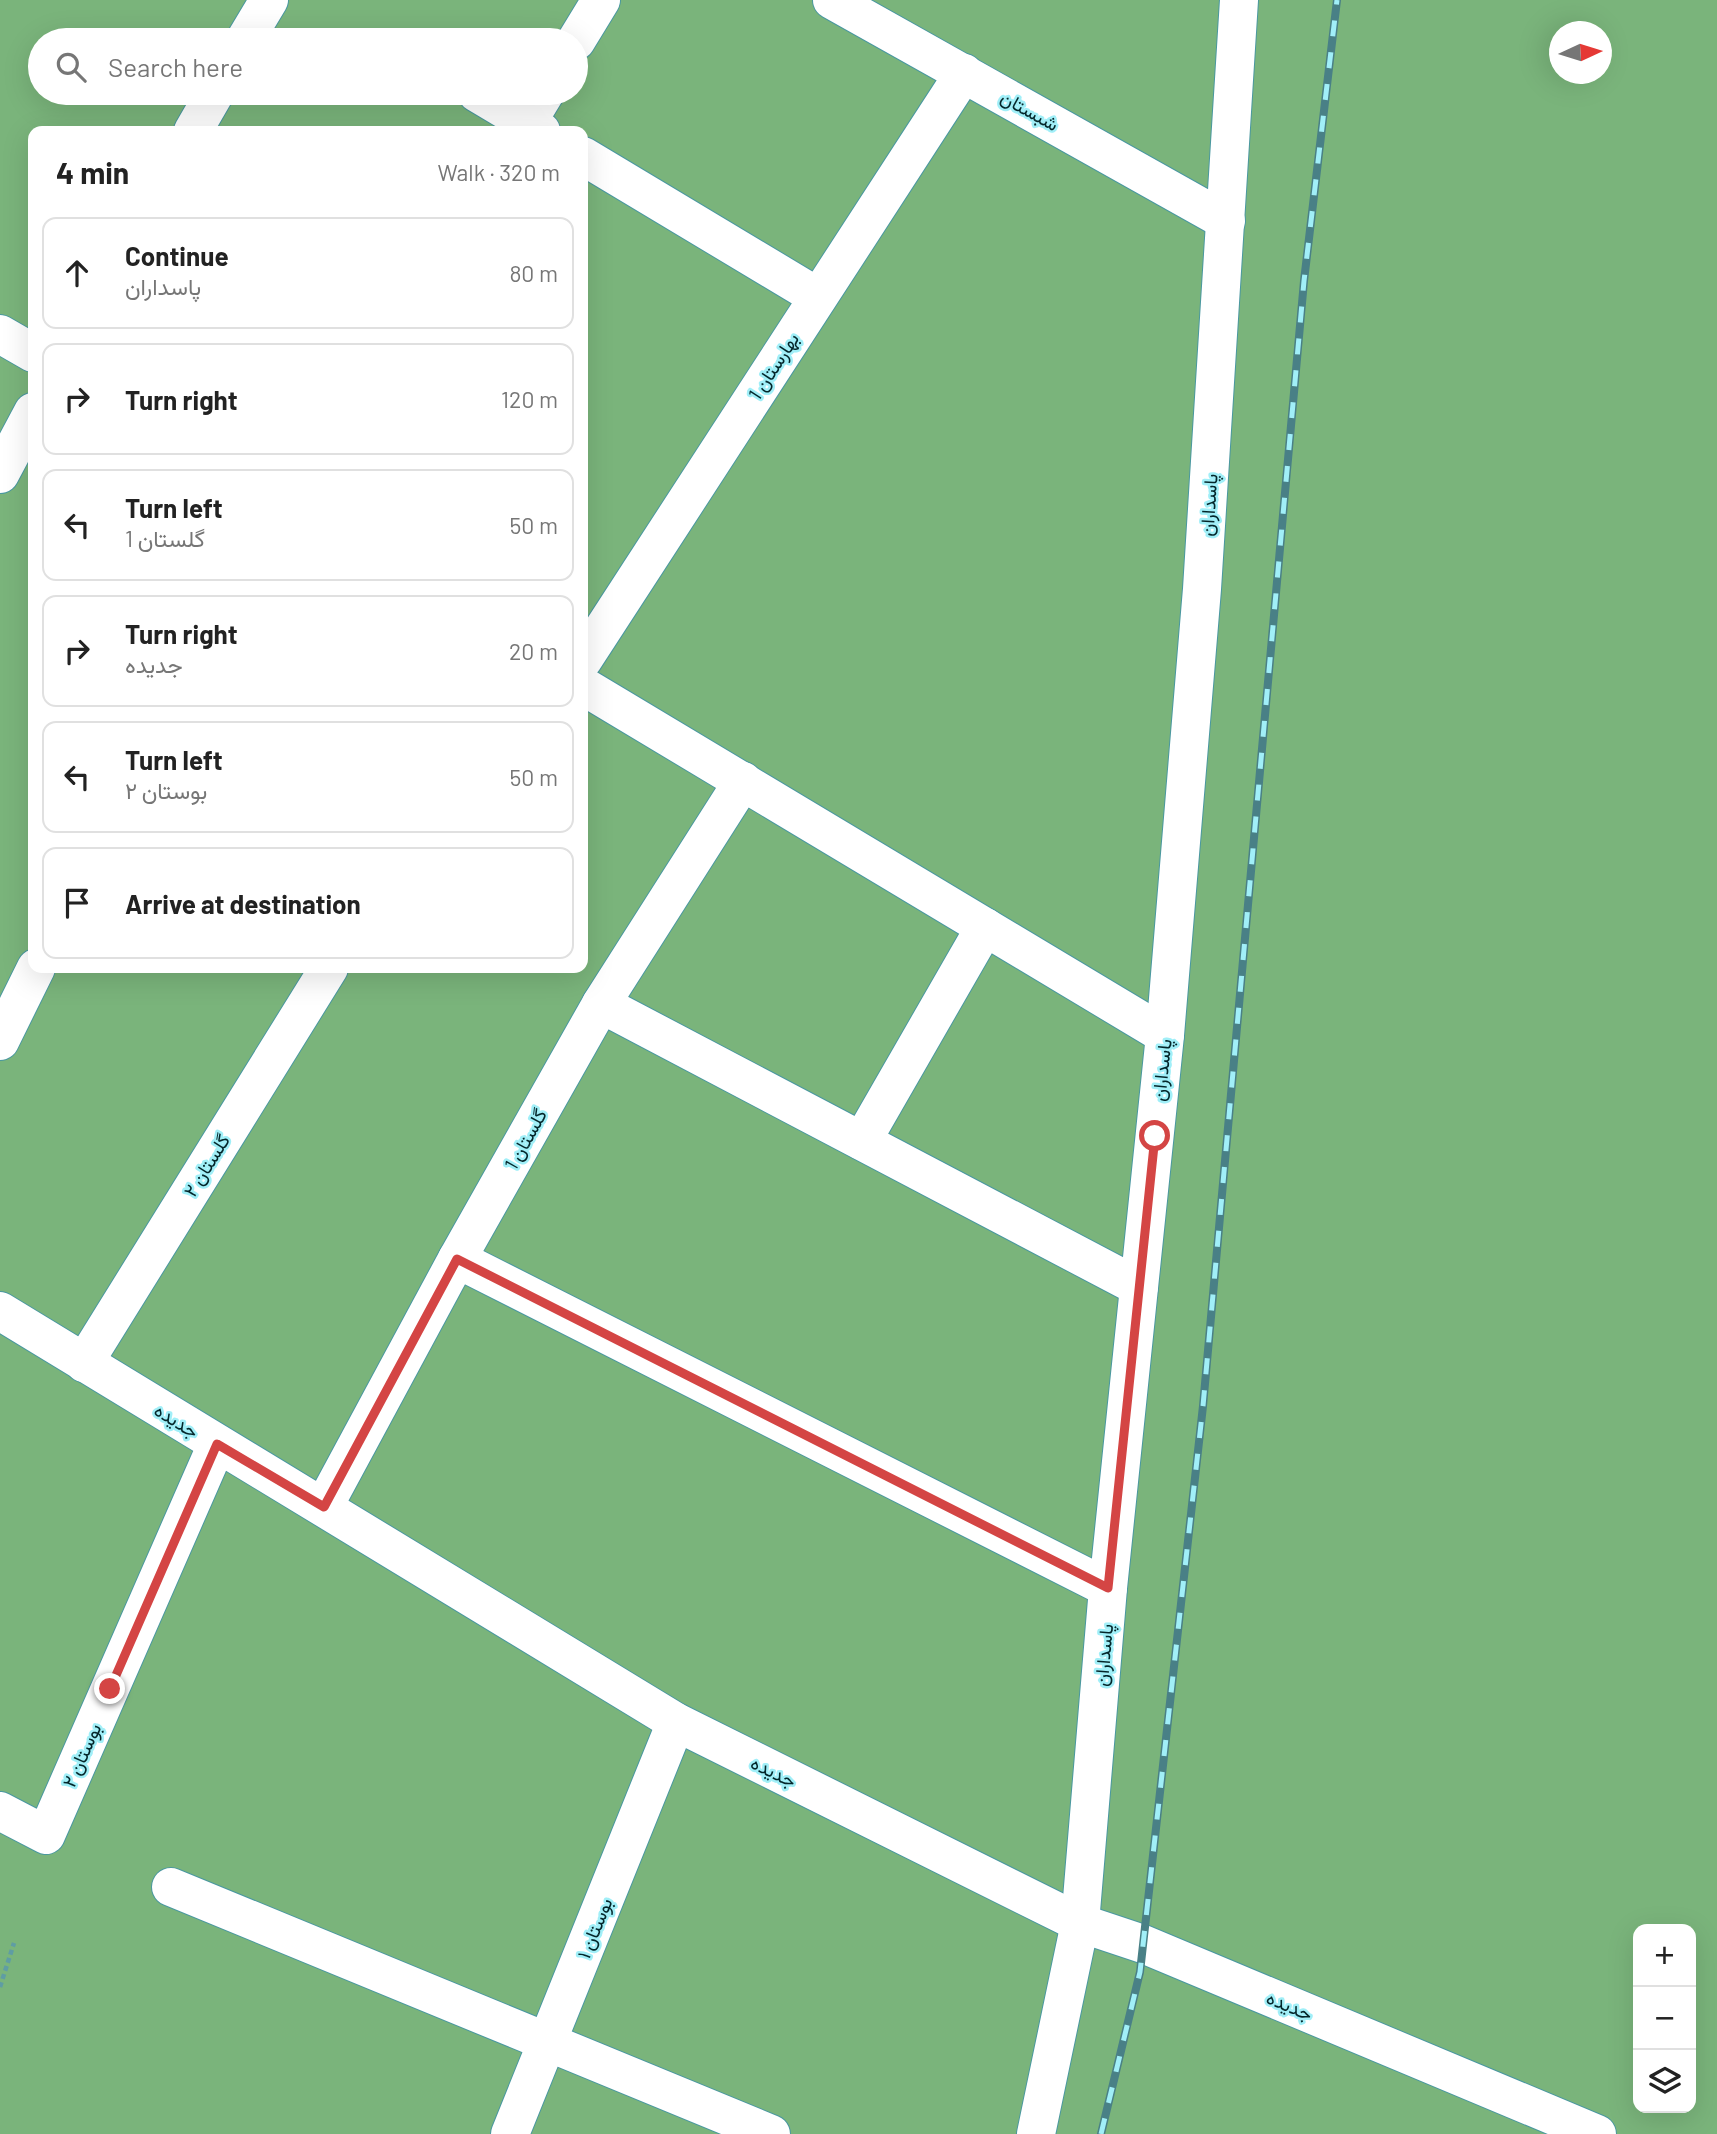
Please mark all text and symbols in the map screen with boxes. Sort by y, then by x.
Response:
north arrow [1549,21,1612,84]
search box [28,28,588,105]
icon: search [52,48,90,86]
text: Search here [108,51,243,82]
street label: شبستان [997,85,1063,136]
text: 4 min [56,154,129,190]
text: Walk · 320 m [438,158,560,186]
text: Continue [125,240,229,271]
icon: ahead [58,254,96,292]
text: 80 m [509,259,558,287]
text: پاسداران [125,272,201,300]
street label: بهارستان 1 [743,328,804,405]
icon: right [58,380,96,418]
text: Turn right [125,384,238,415]
text: 120 m [501,385,558,413]
street label: پاسداران [1194,473,1225,537]
text: Turn left [125,492,223,523]
icon: left [58,506,96,544]
text: 50 m [510,511,558,539]
text: گلستان 1 [125,524,205,552]
text: Turn right [125,618,238,649]
icon: right [58,632,96,670]
text: 20 m [509,637,558,665]
text: جدیده [125,650,183,678]
text: Turn left [125,744,223,775]
icon: left [58,758,96,796]
text: 50 m [510,763,558,791]
text: بوستان ۲ [125,776,207,804]
icon: arrive [58,884,96,922]
text: Arrive at destination [125,888,361,919]
street label: پاسداران [1146,1038,1179,1103]
street label: گلستان 1 [499,1105,551,1173]
route start [1139,1120,1170,1151]
street label: گلستان ۲ [178,1129,234,1201]
street label: جدیده [150,1398,203,1443]
street label: پاسداران [1089,1623,1120,1688]
route end [94,1673,125,1704]
street label: بوستان ۲ [57,1719,106,1791]
street label: جدیده [747,1750,800,1793]
street label: بوستان ۱ [571,1894,617,1962]
map controls [1633,1924,1696,2113]
button: + [1633,1924,1696,1987]
street label: جدیده [1263,1985,1316,2026]
button: − [1633,1987,1696,2050]
button: layers [1633,2050,1696,2113]

